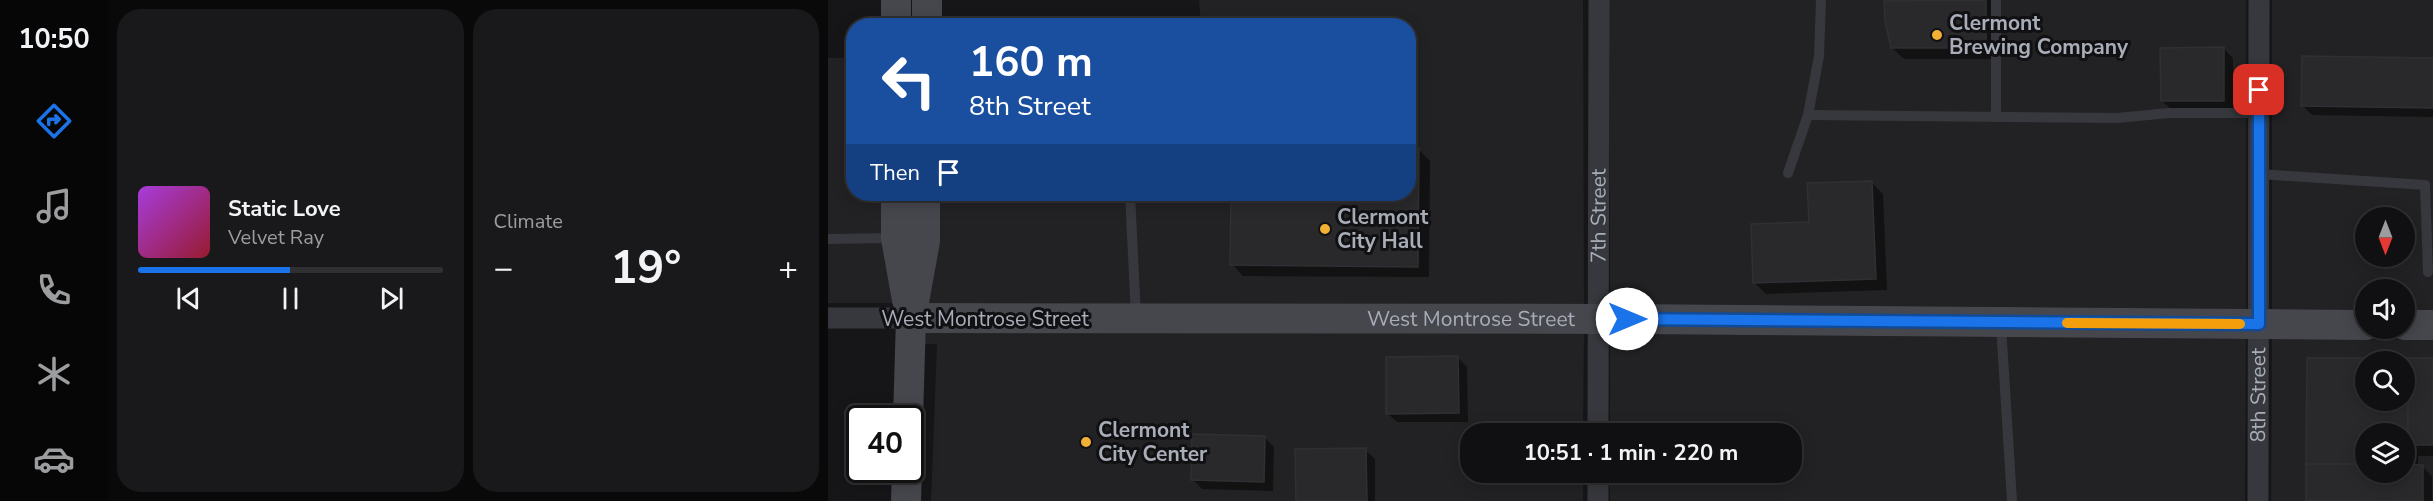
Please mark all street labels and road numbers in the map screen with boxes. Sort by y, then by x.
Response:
street label: 7th Street [1584,168,1613,263]
street label: West Montrose Street [881,305,1090,333]
street label: West Montrose Street [1367,305,1576,333]
street label: 8th Street [2244,347,2272,442]

